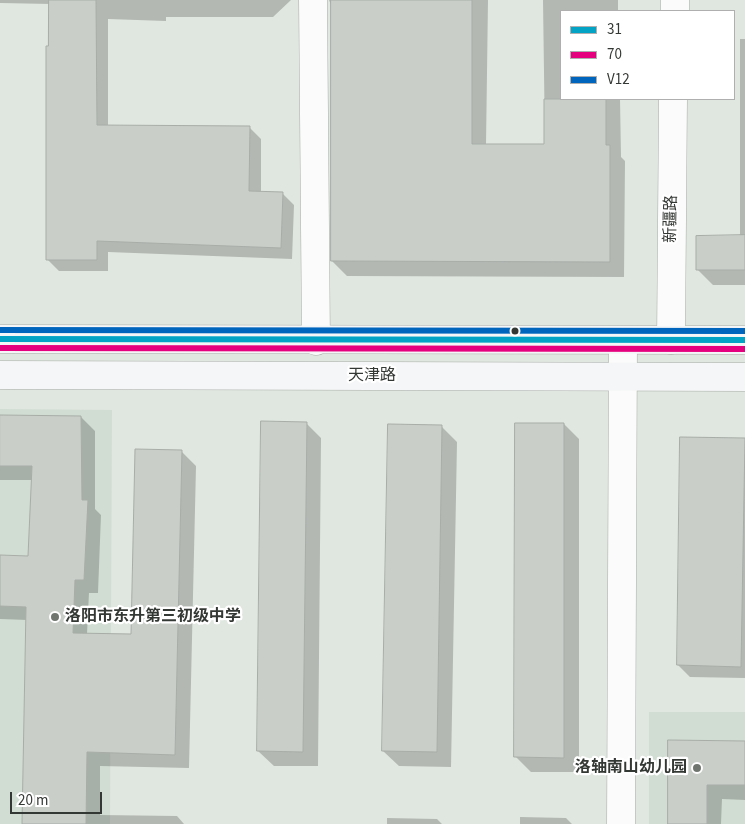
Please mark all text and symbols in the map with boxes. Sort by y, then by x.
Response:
legend [560,10,735,100]
text: 31 [607,19,622,40]
text: 70 [607,44,622,65]
text: V12 [607,69,630,90]
street label: 新疆路 [662,195,682,243]
unlabelled marker [510,326,520,336]
street label: 天津路 [348,366,396,386]
place label: 洛阳市东升第三初级中学 [65,607,241,627]
marker: 洛阳市东升第三初级中学 [49,611,61,623]
place label: 洛轴南山幼儿园 [575,758,687,778]
marker: 洛轴南山幼儿园 [691,762,703,774]
scale bar [12,782,105,814]
text: 20 m [18,790,48,811]

